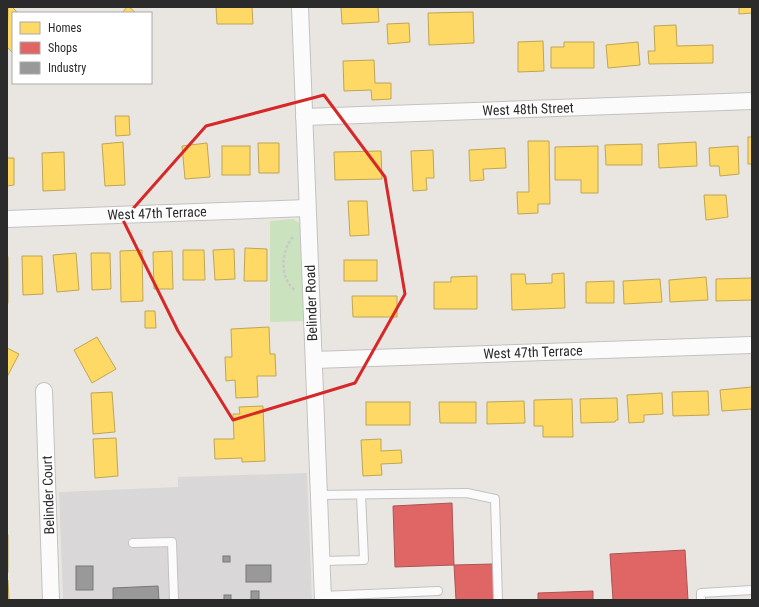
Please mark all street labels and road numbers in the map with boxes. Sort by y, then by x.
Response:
street label: West 48th Street [482,99,574,119]
street label: West 47th Terrace [107,203,207,223]
street label: Belinder Road [302,264,320,342]
street label: West 47th Terrace [483,342,583,362]
street label: Belinder Court [39,455,57,535]

